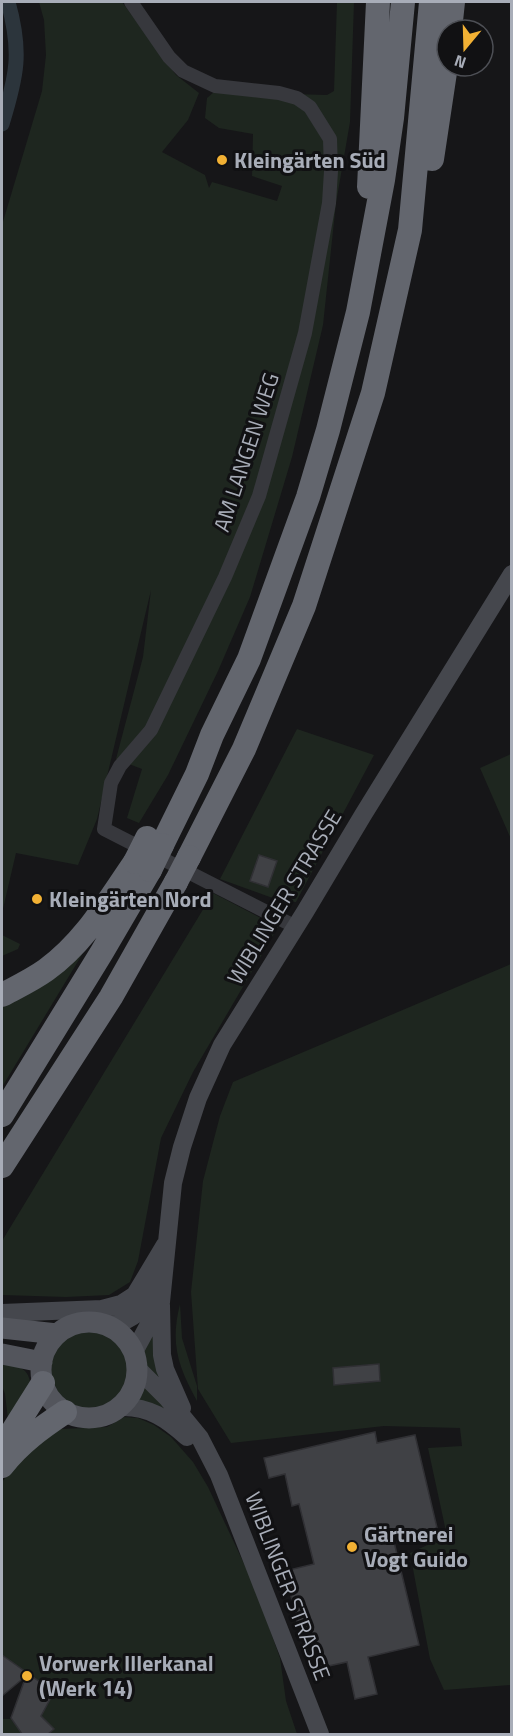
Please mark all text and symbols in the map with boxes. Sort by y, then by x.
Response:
north arrow [435,18,495,78]
text: N [451,49,469,75]
place label: Kleingärten Süd [234,143,386,177]
marker: Kleingärten Süd [215,153,229,167]
street label: AM LANGEN WEG [204,368,288,536]
street label: WIBLINGER STRASSE [218,803,350,991]
place label: Kleingärten Nord [49,882,212,916]
marker: Kleingärten Nord [30,892,44,906]
street label: WIBLINGER STRASSE [236,1487,340,1685]
place label: Gärtnerei Vogt Guido [364,1517,468,1576]
marker: Gärtnerei Vogt Guido [345,1540,359,1554]
place label: Vorwerk Illerkanal (Werk 14) [39,1646,214,1705]
marker: Vorwerk Illerkanal (Werk 14) [20,1669,34,1683]

